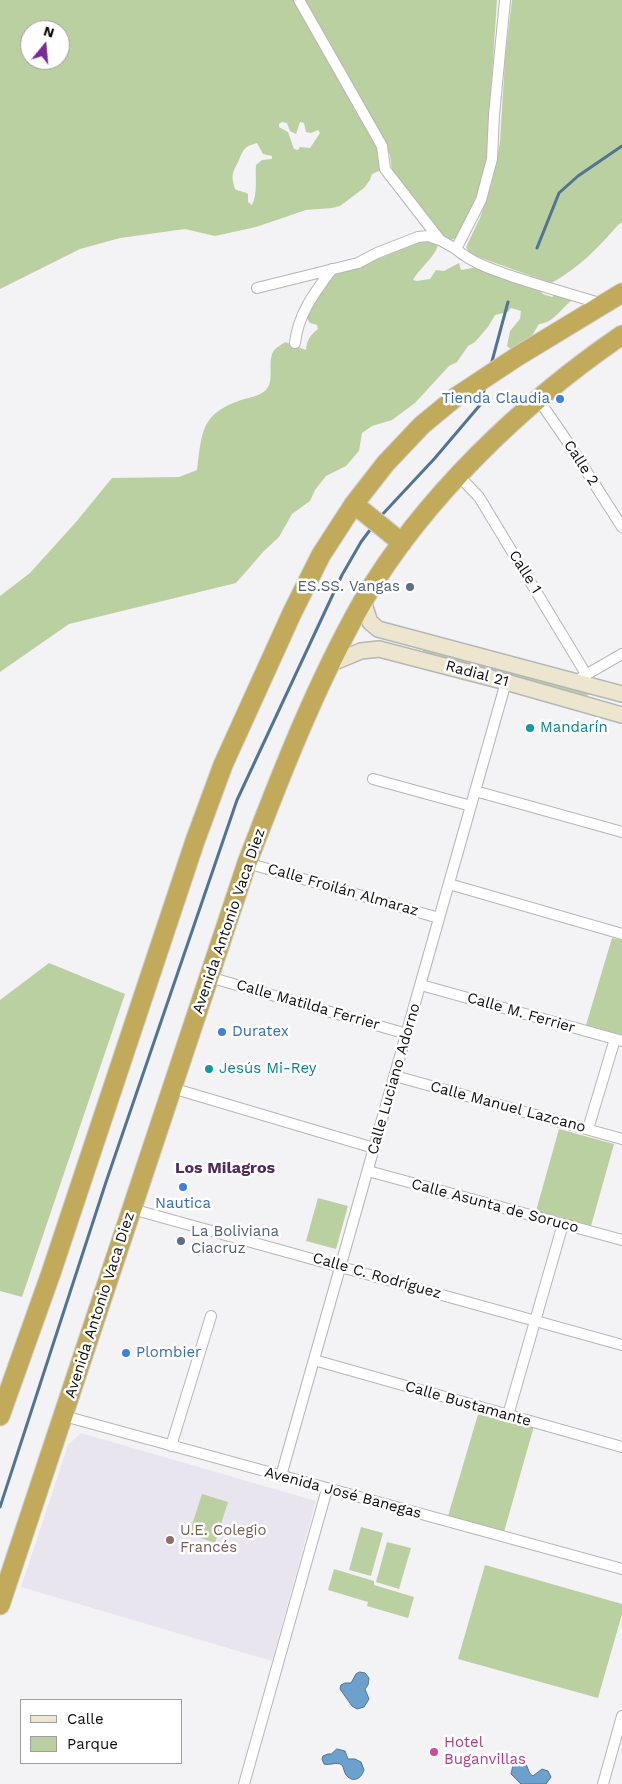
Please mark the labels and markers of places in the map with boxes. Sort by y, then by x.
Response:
place label: Tienda Claudia [442,390,550,408]
marker: Tienda Claudia [554,393,566,405]
place label: ES.SS. Vangas [298,578,400,596]
marker: ES.SS. Vangas [404,581,416,593]
place label: Mandarín [540,719,608,737]
marker: Mandarín [524,722,536,734]
place label: Duratex [232,1023,289,1041]
marker: Duratex [216,1026,228,1038]
place label: Jesús Mi-Rey [219,1060,316,1078]
marker: Jesús Mi-Rey [203,1063,215,1075]
marker: Nautica [177,1181,189,1193]
place label: Nautica [155,1195,211,1213]
place label: La Boliviana Ciacruz [191,1223,279,1258]
marker: La Boliviana Ciacruz [175,1235,187,1247]
place label: Plombier [136,1344,201,1362]
marker: Plombier [120,1347,132,1359]
place label: U.E. Colegio Francés [180,1522,266,1557]
marker: U.E. Colegio Francés [164,1534,176,1546]
place label: Hotel Buganvillas [444,1734,526,1769]
marker: Hotel Buganvillas [428,1746,440,1758]

